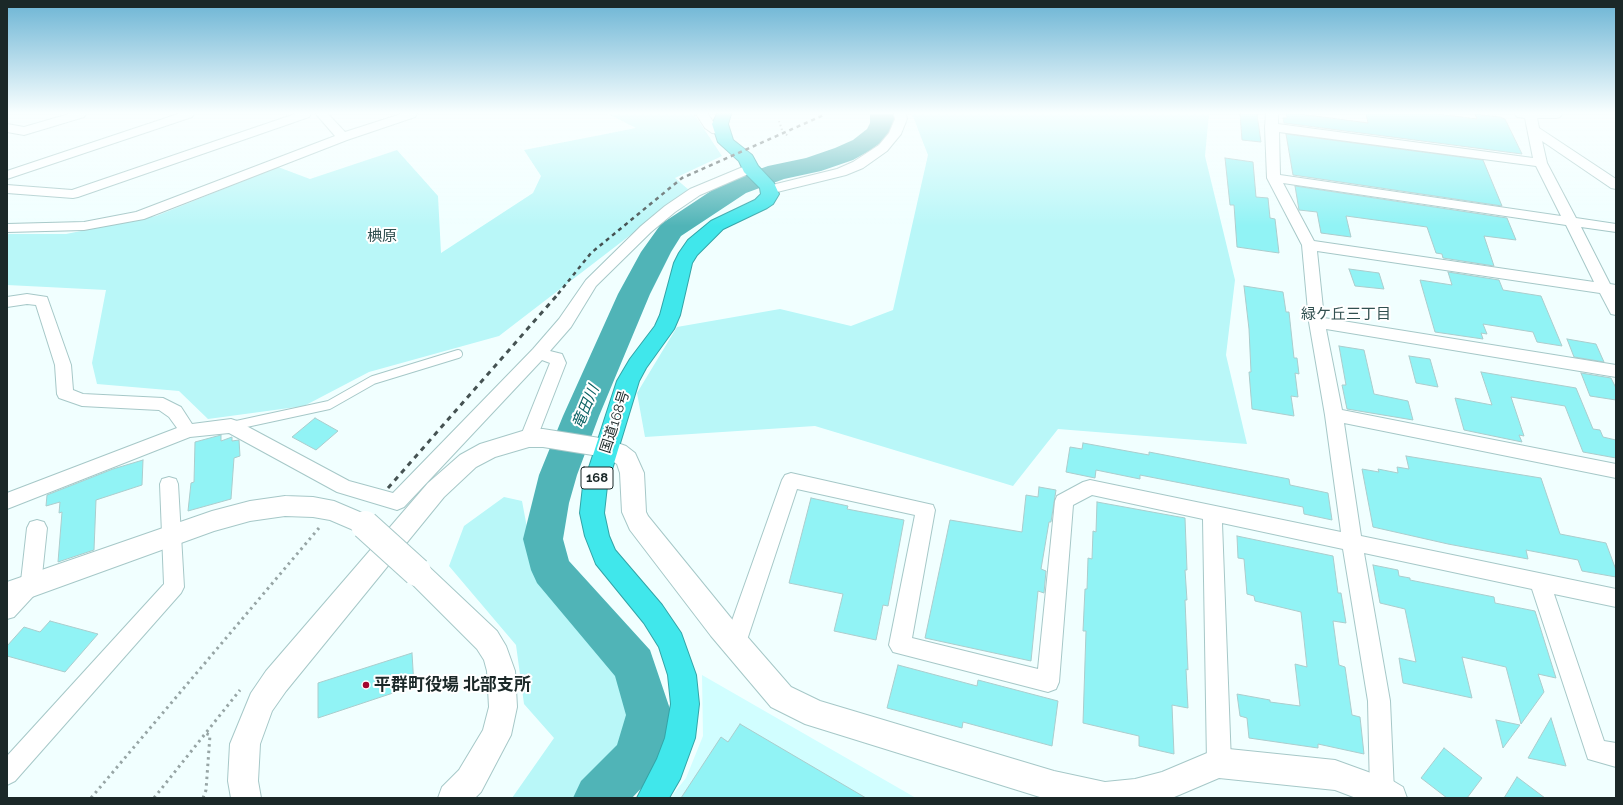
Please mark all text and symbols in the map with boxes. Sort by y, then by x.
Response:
district label: 椣原 [367,227,397,245]
district label: 緑ケ丘三丁目 [1301,305,1391,323]
water label: 竜田川 [569,383,603,431]
street label: 国道168号 [597,389,633,455]
road number: 168 [581,467,613,489]
place label: 平群町役場 北部支所 [374,675,531,695]
marker: 平群町役場 北部支所 [361,680,371,690]

